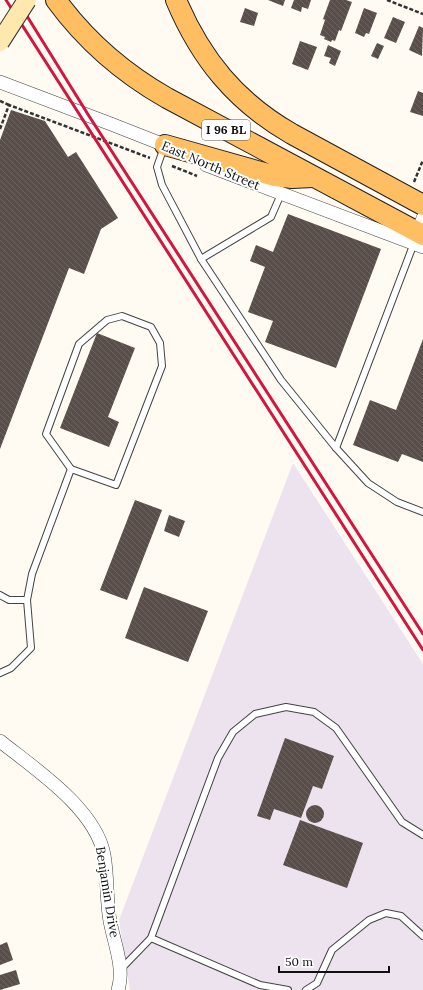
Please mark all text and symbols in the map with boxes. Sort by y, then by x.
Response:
road number: I 96 BL [202,120,250,140]
street label: East North Street [159,137,263,194]
street label: Benjamin Drive [92,845,123,939]
scale bar [279,948,389,974]
text: 50 m [285,954,313,969]

